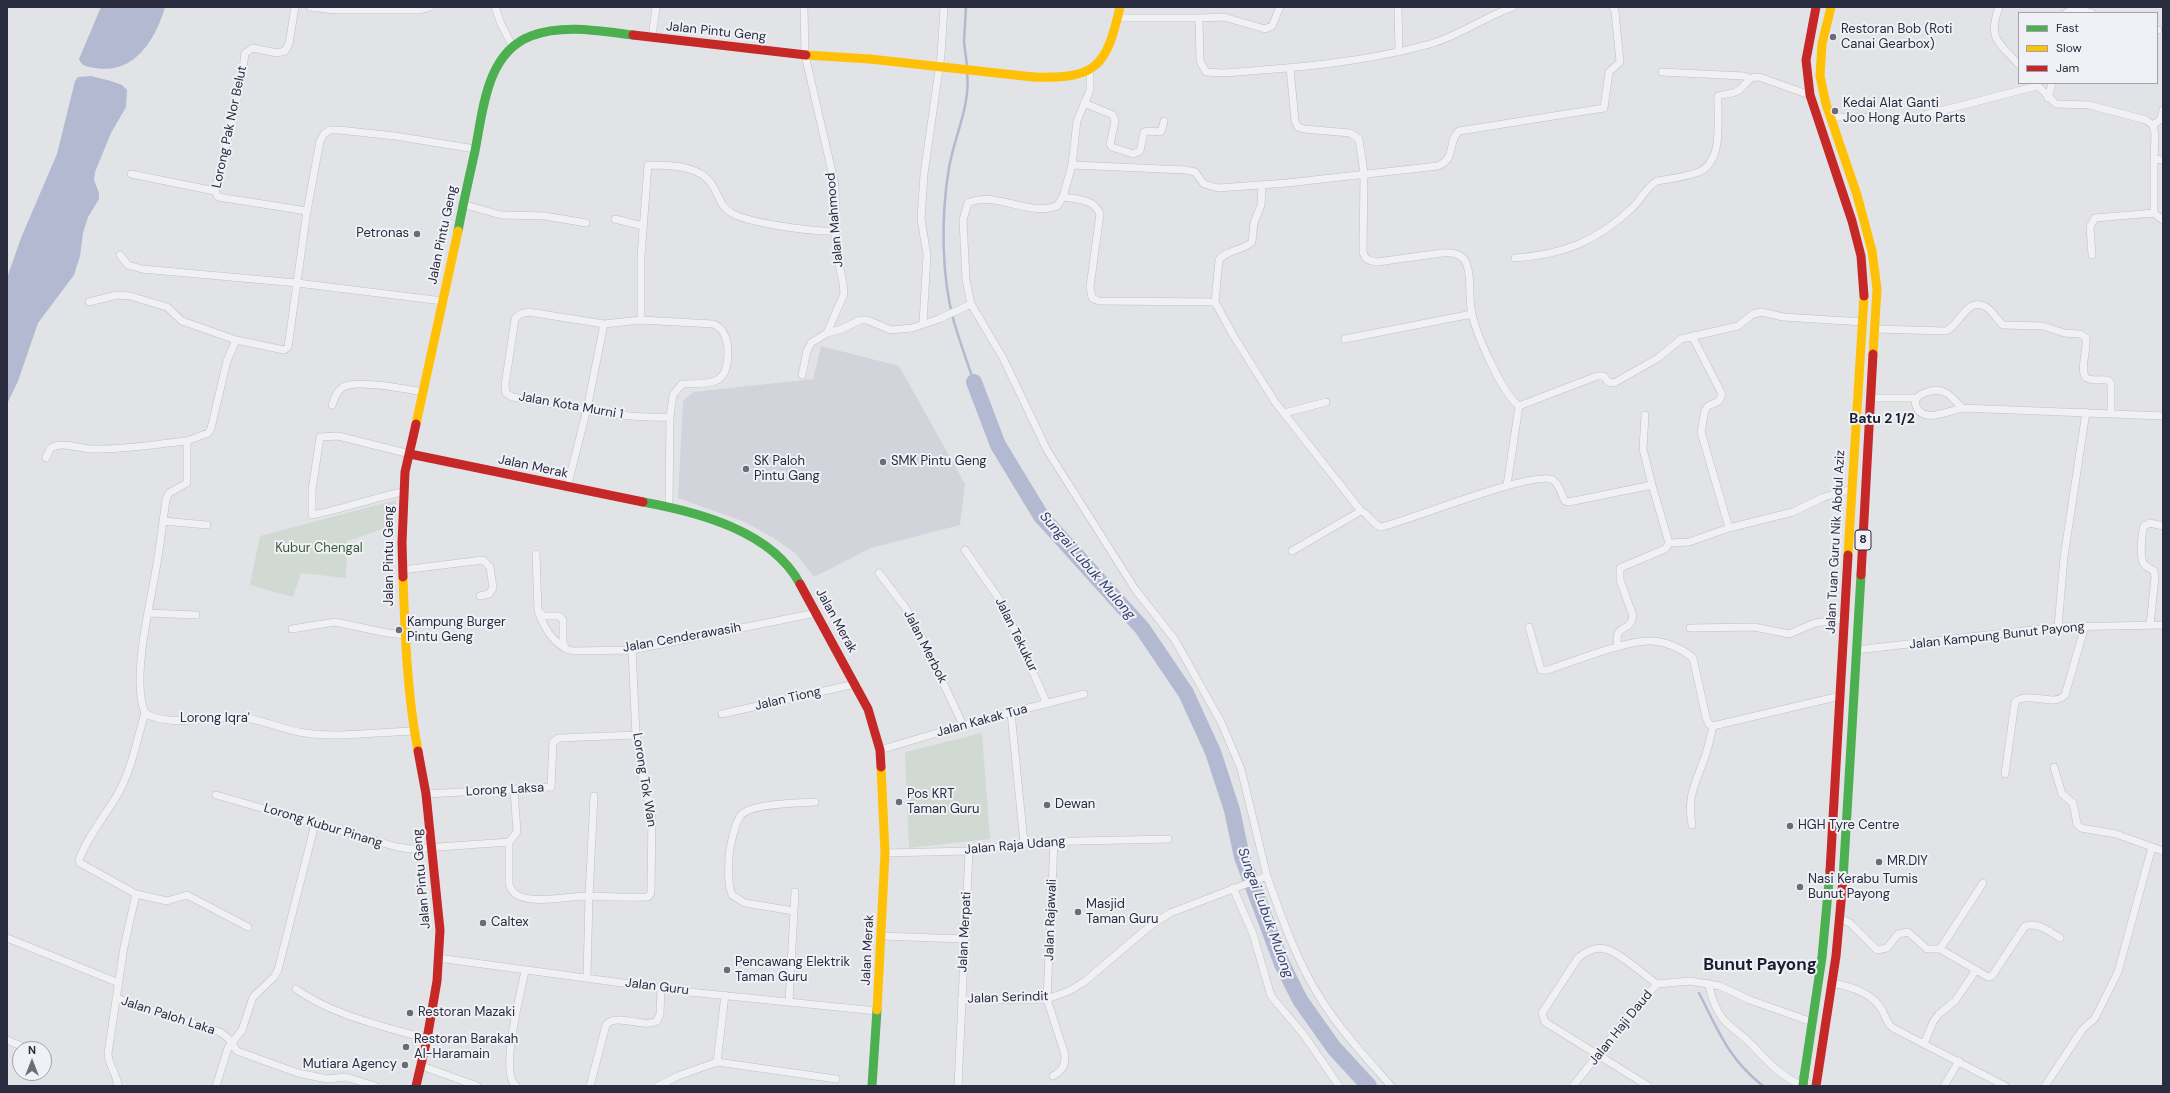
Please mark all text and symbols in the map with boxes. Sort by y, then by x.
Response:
legend [2018,12,2158,84]
street label: Jalan Pintu Geng [665,19,767,45]
text: Fast [2056,20,2079,36]
place label: Restoran Bob (Roti Canai Gearbox) [1841,22,1952,53]
marker: Restoran Bob (Roti Canai Gearbox) [1828,32,1838,42]
text: Slow [2056,40,2082,56]
text: Jam [2056,60,2079,76]
street label: Lorong Pak Nor Belut [209,64,251,190]
place label: Kedai Alat Ganti Joo Hong Auto Parts [1843,96,1966,127]
marker: Kedai Alat Ganti Joo Hong Auto Parts [1830,106,1840,116]
street label: Jalan Mahmood [823,172,847,268]
street label: Jalan Pintu Geng [425,184,461,286]
place label: Petronas [356,226,409,242]
marker: Petronas [412,229,422,239]
street label: Jalan Kota Murni 1 [517,389,625,423]
district label: Batu 2 1/2 [1849,411,1915,427]
street label: Jalan Tuan Guru Nik Abdul Aziz [1823,450,1849,634]
street label: Jalan Merak [497,452,569,482]
place label: SK Paloh Pintu Gang [754,454,820,485]
place label: SMK Pintu Geng [891,454,987,470]
marker: SMK Pintu Geng [878,457,888,467]
marker: SK Paloh Pintu Gang [741,464,751,474]
street label: Jalan Pintu Geng [382,506,398,606]
water label: Sungai Lubuk Mulong [1036,509,1138,623]
road number: 8 [1855,530,1871,550]
park label: Kubur Chengal [275,541,363,557]
street label: Jalan Merak [812,586,860,656]
street label: Jalan Tekukur [991,595,1041,675]
street label: Jalan Merbok [900,608,950,686]
place label: Kampung Burger Pintu Geng [407,615,506,646]
street label: Jalan Kampung Bunut Payong [1909,619,2085,653]
street label: Jalan Cenderawasih [622,620,742,656]
marker: Kampung Burger Pintu Geng [394,625,404,635]
street label: Jalan Tiong [753,684,823,714]
street label: Jalan Kakak Tua [935,701,1029,741]
street label: Lorong Iqra' [180,711,250,727]
street label: Lorong Tok Wan [629,732,659,828]
street label: Lorong Laksa [465,780,545,800]
place label: Pos KRT Taman Guru [907,787,980,818]
marker: Pos KRT Taman Guru [894,797,904,807]
place label: Dewan [1055,797,1095,813]
marker: Dewan [1042,800,1052,810]
street label: Lorong Kubur Pinang [262,801,384,851]
place label: HGH Tyre Centre [1798,818,1900,834]
marker: HGH Tyre Centre [1785,821,1795,831]
street label: Jalan Pintu Geng [410,828,434,930]
street label: Jalan Raja Udang [964,834,1066,858]
water label: Sungai Lubuk Mulong [1234,846,1296,980]
place label: MR.DIY [1887,854,1928,870]
marker: MR.DIY [1874,857,1884,867]
place label: Nasi Kerabu Tumis Bunut Payong [1808,872,1918,903]
street label: Jalan Rajawali [1042,879,1060,961]
marker: Nasi Kerabu Tumis Bunut Payong [1795,882,1805,892]
street label: Jalan Merpati [955,891,975,973]
place label: Masjid Taman Guru [1086,897,1159,928]
marker: Masjid Taman Guru [1073,907,1083,917]
street label: Jalan Merak [858,914,878,986]
place label: Caltex [491,915,529,931]
marker: Caltex [478,918,488,928]
place label: Pencawang Elektrik Taman Guru [735,955,850,986]
district label: Bunut Payong [1703,956,1817,976]
marker: Pencawang Elektrik Taman Guru [722,965,732,975]
street label: Jalan Guru [624,975,690,999]
street label: Jalan Haji Daud [1586,987,1656,1069]
street label: Jalan Serindit [967,989,1049,1007]
street label: Jalan Paloh Laka [119,993,217,1039]
place label: Restoran Mazaki [418,1005,515,1021]
marker: Restoran Mazaki [405,1008,415,1018]
place label: Restoran Barakah Al-Haramain [414,1032,518,1063]
north arrow [12,1041,52,1081]
marker: Restoran Barakah Al-Haramain [401,1042,411,1052]
text: N [28,1043,36,1057]
place label: Mutiara Agency [303,1057,397,1073]
marker: Mutiara Agency [400,1060,410,1070]

